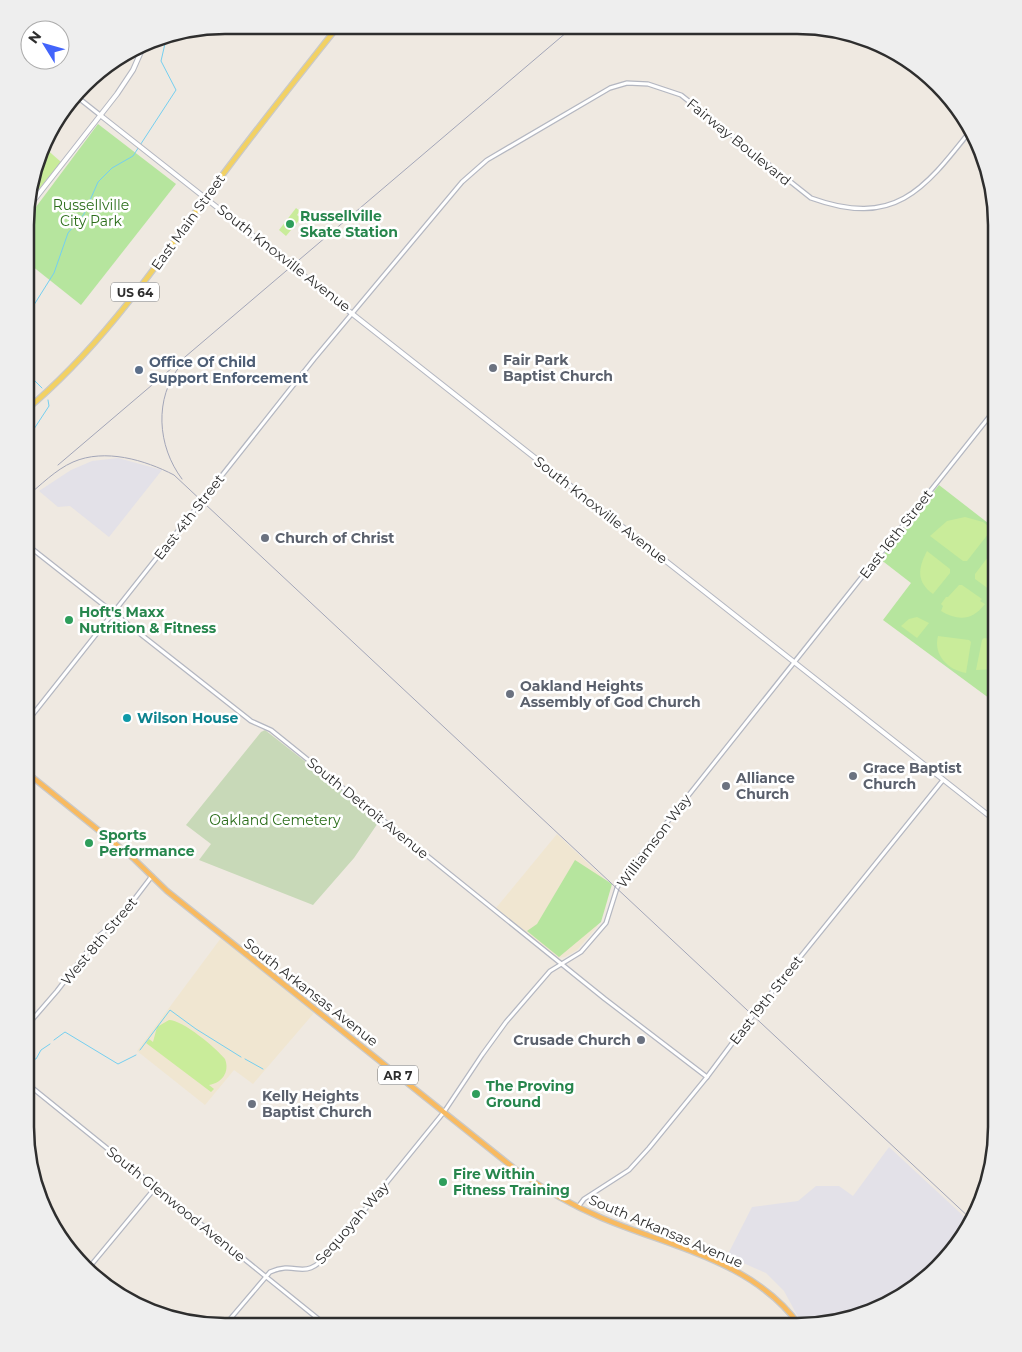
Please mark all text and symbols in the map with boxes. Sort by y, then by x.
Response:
north arrow [20,20,70,70]
text: N [24,27,45,47]
street label: Fairway Boulevard [683,94,795,190]
street label: East Main Street [147,170,229,274]
park label: Russellville City Park [53,196,129,230]
street label: South Knoxville Avenue [214,200,354,316]
place label: Russellville Skate Station [300,207,398,241]
marker: Russellville Skate Station [284,218,296,230]
road number: US 64 [111,282,159,302]
place label: Fair Park Baptist Church [503,351,613,385]
place label: Office Of Child Support Enforcement [149,353,308,387]
marker: Fair Park Baptist Church [487,362,499,374]
marker: Office Of Child Support Enforcement [133,364,145,376]
street label: South Knoxville Avenue [531,452,671,568]
street label: East 4th Street [150,470,228,564]
street label: East 16th Street [856,485,937,582]
place label: Church of Christ [275,529,394,547]
marker: Church of Christ [259,532,271,544]
place label: Hoft's Maxx Nutrition & Fitness [79,603,217,637]
marker: Hoft's Maxx Nutrition & Fitness [63,614,75,626]
place label: Oakland Heights Assembly of God Church [519,677,701,711]
marker: Oakland Heights Assembly of God Church [504,688,516,700]
place label: Wilson House [137,709,238,727]
marker: Wilson House [121,712,133,724]
street label: South Detroit Avenue [304,753,432,863]
place label: Grace Baptist Church [863,759,962,793]
place label: Alliance Church [735,769,795,803]
marker: Grace Baptist Church [847,770,859,782]
marker: Alliance Church [720,780,732,792]
street label: Williamson Way [613,790,695,891]
park label: Oakland Cemetery [209,811,341,829]
place label: Sports Performance [99,826,195,860]
marker: Sports Performance [83,837,95,849]
street label: West 8th Street [57,893,141,989]
street label: South Arkansas Avenue [240,934,382,1050]
street label: East 19th Street [725,951,807,1048]
place label: Crusade Church [513,1031,631,1049]
marker: Crusade Church [635,1034,647,1046]
road number: AR 7 [378,1066,418,1084]
place label: The Proving Ground [486,1077,574,1111]
place label: Kelly Heights Baptist Church [262,1087,372,1121]
marker: The Proving Ground [470,1088,482,1100]
marker: Kelly Heights Baptist Church [246,1098,258,1110]
street label: South Glenwood Avenue [103,1142,249,1266]
place label: Fire Within Fitness Training [453,1165,570,1199]
marker: Fire Within Fitness Training [437,1176,449,1188]
street label: Sequoyah Way [311,1178,393,1268]
street label: South Arkansas Avenue [586,1190,746,1272]

